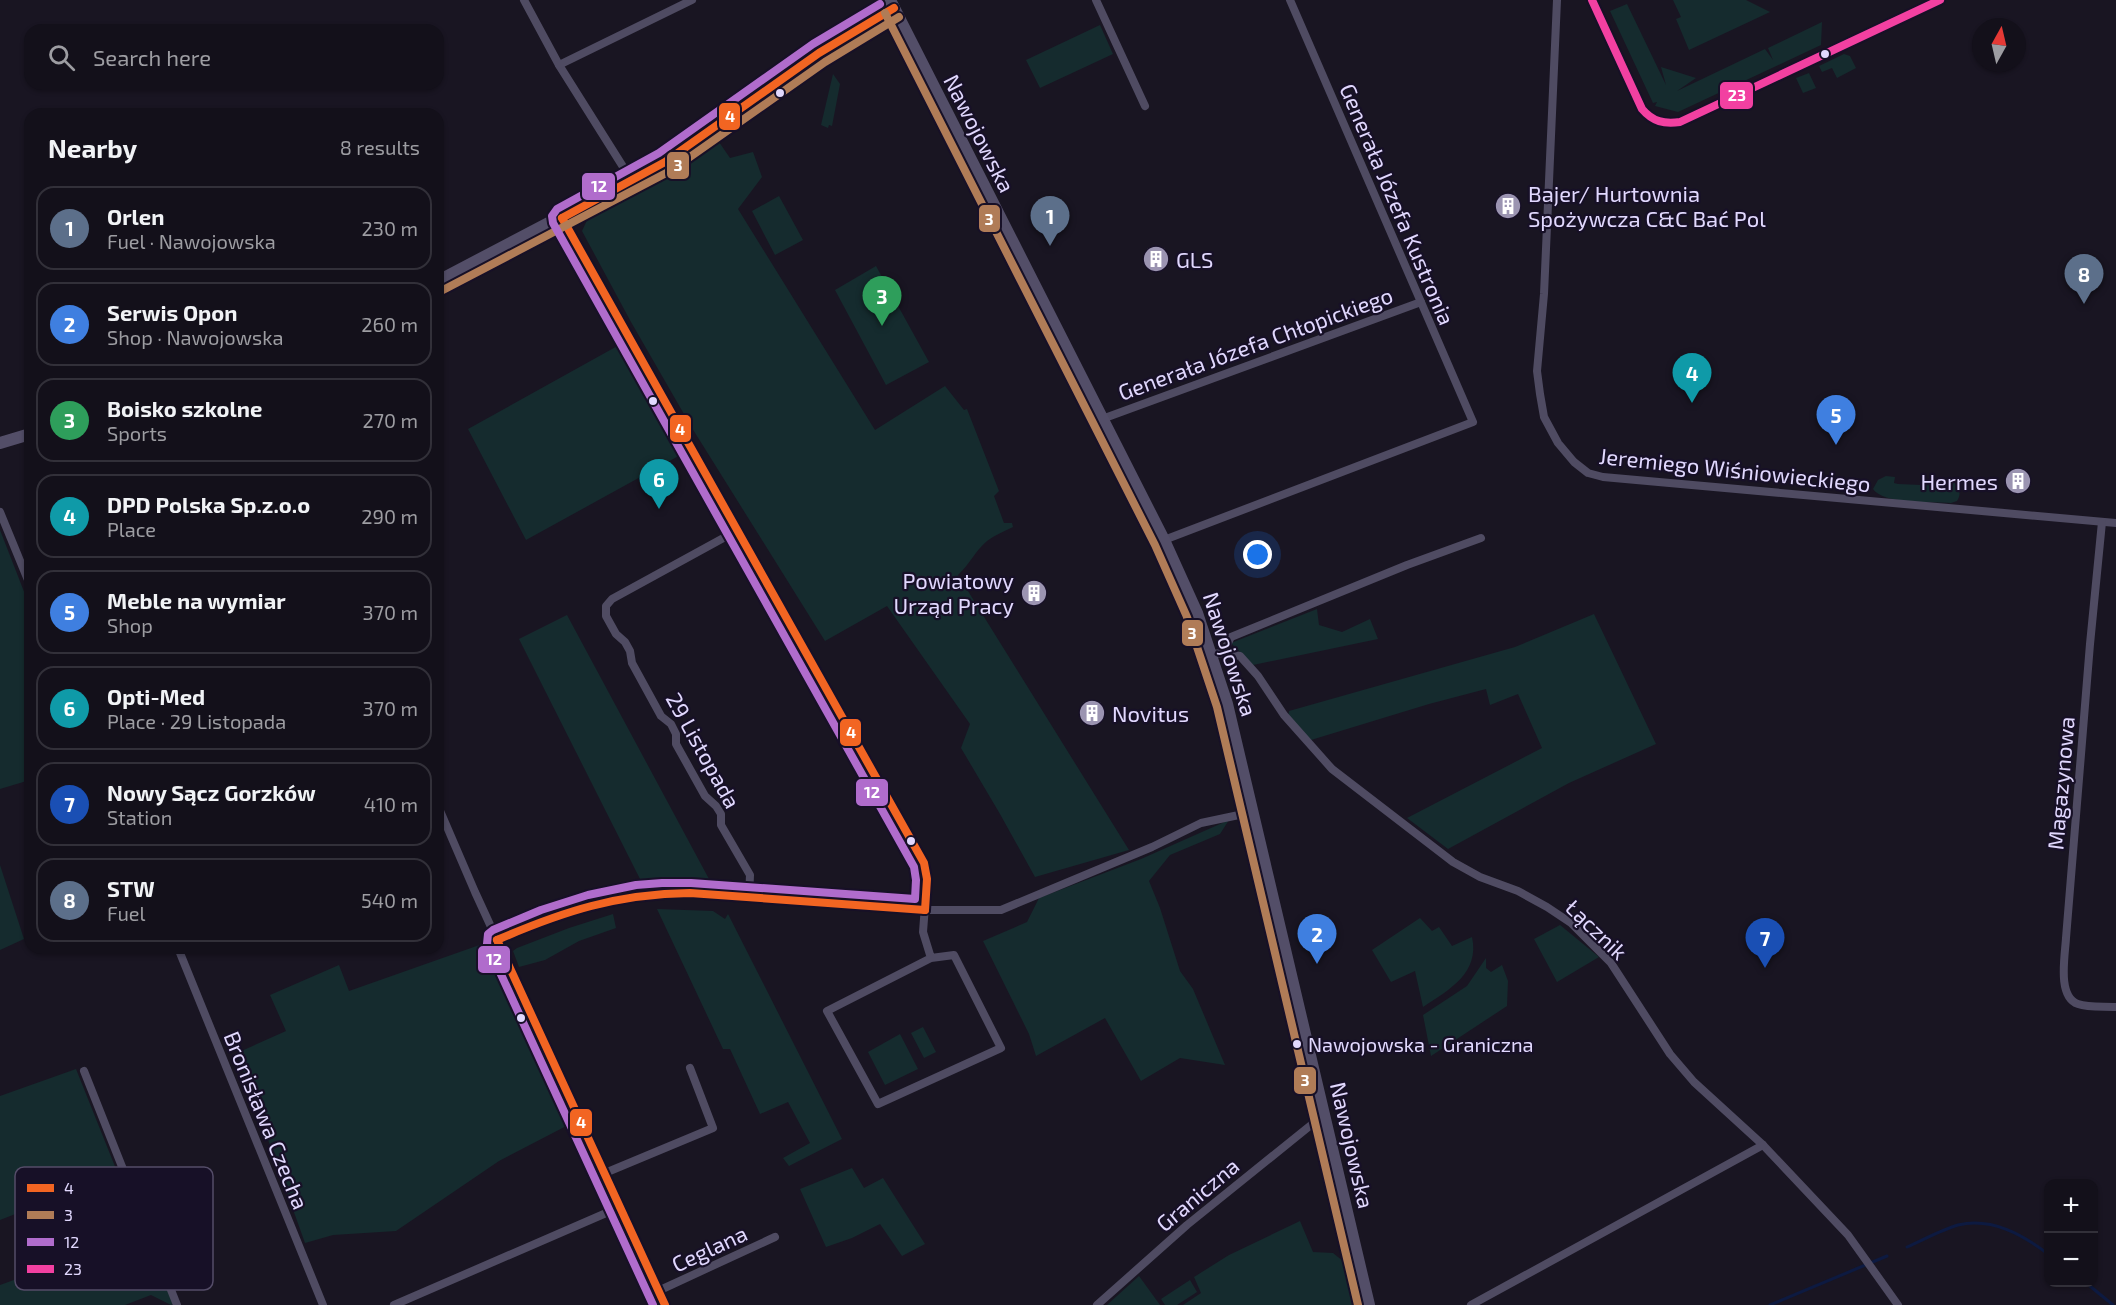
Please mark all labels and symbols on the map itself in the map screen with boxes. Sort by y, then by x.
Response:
north arrow [1972,18,2026,72]
unlabelled marker [1819,48,1831,60]
street label: Nawojowska [938,70,1021,197]
street label: Generała Józefa Kustronia [1335,79,1461,329]
line badge: 23 [1719,81,1754,110]
text: 23 [1728,85,1746,104]
unlabelled marker [774,87,786,99]
line badge: 4 [718,102,741,131]
text: 4 [725,106,735,125]
line badge: 3 [666,151,690,180]
text: 3 [673,155,683,174]
line badge: 12 [581,172,616,201]
text: 12 [591,176,607,195]
place label: Bajer/ Hurtownia Spożywcza C&C Bać Pol [1528,180,1766,231]
building icon: Bajer/ Hurtownia Spożywcza C&C Bać Pol [1493,191,1523,221]
pin: 1 [1030,196,1070,246]
line badge: 3 [978,204,1001,233]
text: 3 [984,209,994,228]
building icon: GLS [1141,244,1171,274]
place label: GLS [1176,246,1213,272]
pin: 8 [2064,254,2104,304]
pin: 3 [862,276,902,326]
street label: Generała Józefa Chłopickiego [1114,281,1396,405]
pin: 4 [1672,354,1712,403]
unlabelled marker [647,395,659,407]
pin: 5 [1816,396,1856,445]
line badge: 4 [669,414,692,443]
text: 4 [675,419,685,438]
street label: Jeremiego Wiśniowieckiego [1598,442,1872,496]
pin: 6 [640,460,678,509]
building icon: Hermes [2003,466,2033,496]
place label: Hermes [1920,468,1998,494]
your location [1243,540,1272,569]
place label: Powiatowy Urząd Pracy [893,567,1014,618]
building icon: Powiatowy Urząd Pracy [1019,578,1049,608]
street label: Nawojowska [1198,589,1263,720]
line badge: 3 [1181,619,1204,647]
text: 3 [1187,623,1197,642]
street label: 29 Listopada [662,688,746,812]
building icon: Novitus [1077,698,1107,728]
place label: Novitus [1112,700,1189,726]
street label: Magazynowa [2041,715,2079,851]
line badge: 4 [839,718,862,747]
text: 4 [846,722,856,741]
line badge: 12 [855,778,889,807]
text: 12 [864,782,880,801]
unlabelled marker [905,835,917,847]
street label: Łącznik [1561,894,1633,964]
pin: 2 [1298,914,1336,964]
pin: 7 [1746,918,1784,968]
line badge: 12 [477,945,511,974]
text: 12 [486,949,502,968]
unlabelled marker [515,1012,527,1024]
street label: Bronisława Czecha [219,1027,315,1213]
place label: Nawojowska - Graniczna [1308,1032,1534,1056]
marker: Nawojowska - Graniczna [1291,1038,1303,1050]
line badge: 3 [1293,1066,1317,1095]
text: 3 [1300,1070,1310,1089]
street label: Nawojowska [1325,1079,1380,1211]
line badge: 4 [569,1108,593,1137]
text: 4 [576,1112,586,1131]
street label: Graniczna [1150,1152,1244,1236]
legend [15,1167,213,1290]
text: 4 [64,1178,74,1197]
text: 3 [64,1205,73,1224]
street label: Ceglana [667,1219,751,1277]
text: 12 [64,1232,79,1251]
text: 23 [64,1259,82,1278]

